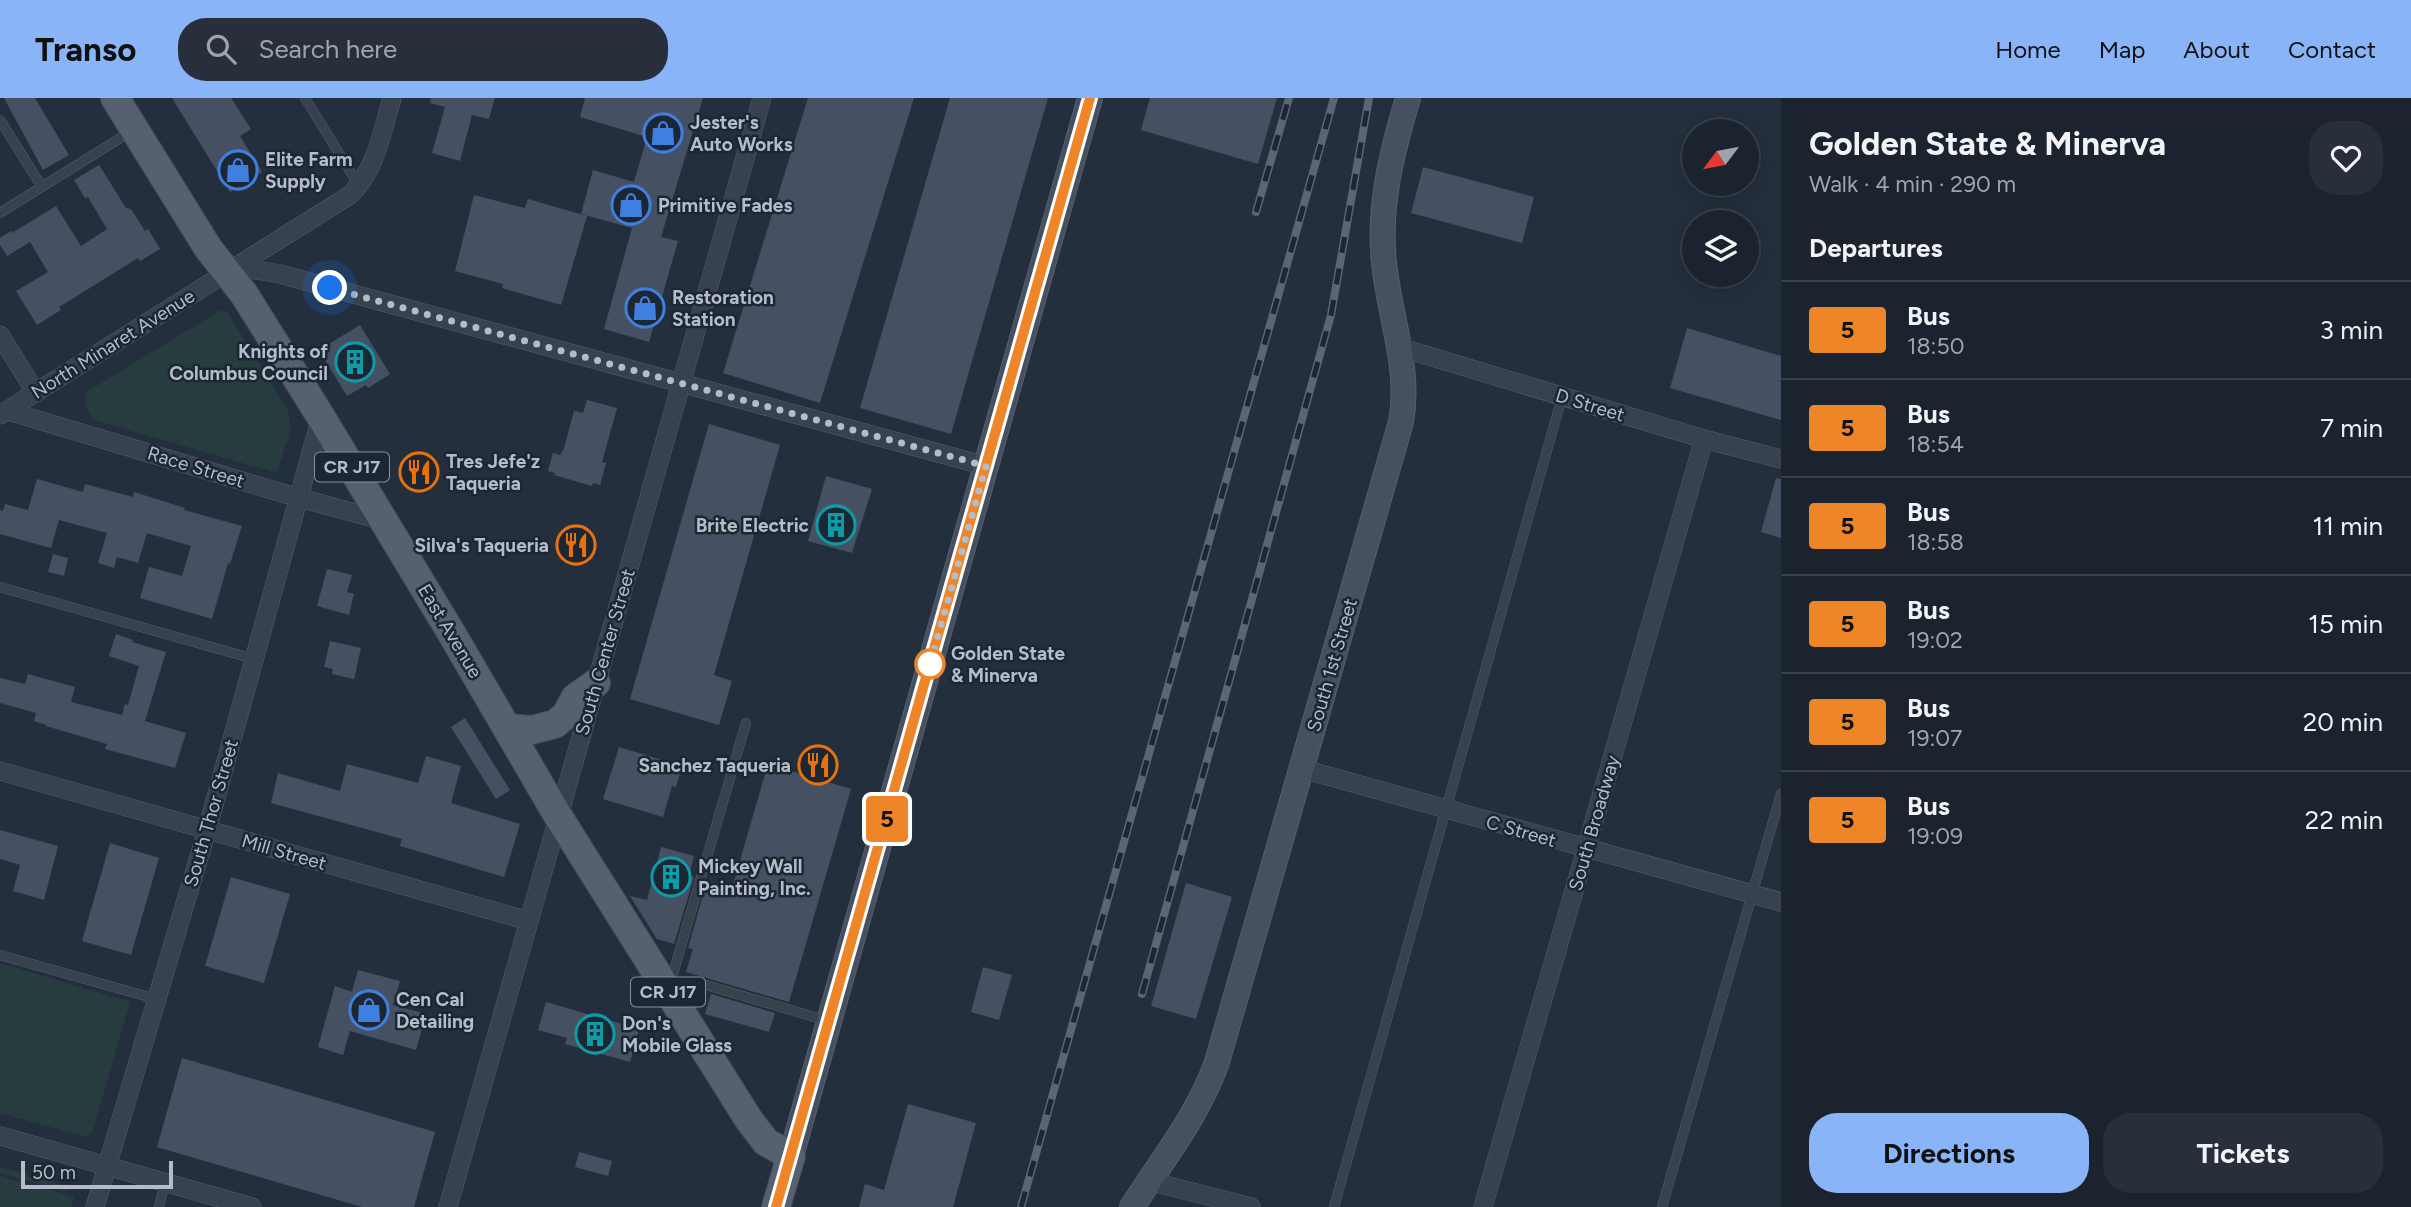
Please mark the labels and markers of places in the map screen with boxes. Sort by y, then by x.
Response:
place label: Jester's Auto Works [690,111,793,156]
shop icon: Jester's Auto Works [642,112,684,154]
place label: Elite Farm Supply [265,148,353,193]
shop icon: Elite Farm Supply [217,149,259,191]
shop icon: Primitive Fades [610,184,652,226]
place label: Primitive Fades [658,194,792,217]
place label: Restoration Station [672,286,774,331]
shop icon: Restoration Station [624,287,666,329]
place label: Knights of Columbus Council [169,340,329,385]
building icon: Knights of Columbus Council [334,341,376,383]
place label: Tres Jefe'z Taqueria [446,450,540,495]
restaurant icon: Tres Jefe'z Taqueria [398,451,440,493]
building icon: Brite Electric [815,504,857,546]
place label: Brite Electric [696,514,809,537]
restaurant icon: Silva's Taqueria [555,524,597,566]
place label: Silva's Taqueria [415,534,549,557]
place label: Golden State & Minerva [951,642,1066,687]
marker: Golden State & Minerva [915,649,945,679]
restaurant icon: Sanchez Taqueria [797,744,839,786]
place label: Sanchez Taqueria [638,754,791,777]
place label: Mickey Wall Painting, Inc. [698,855,811,900]
building icon: Mickey Wall Painting, Inc. [650,856,692,898]
place label: Cen Cal Detailing [396,988,474,1033]
shop icon: Cen Cal Detailing [348,989,390,1031]
place label: Don's Mobile Glass [622,1012,732,1057]
building icon: Don's Mobile Glass [574,1013,616,1055]

